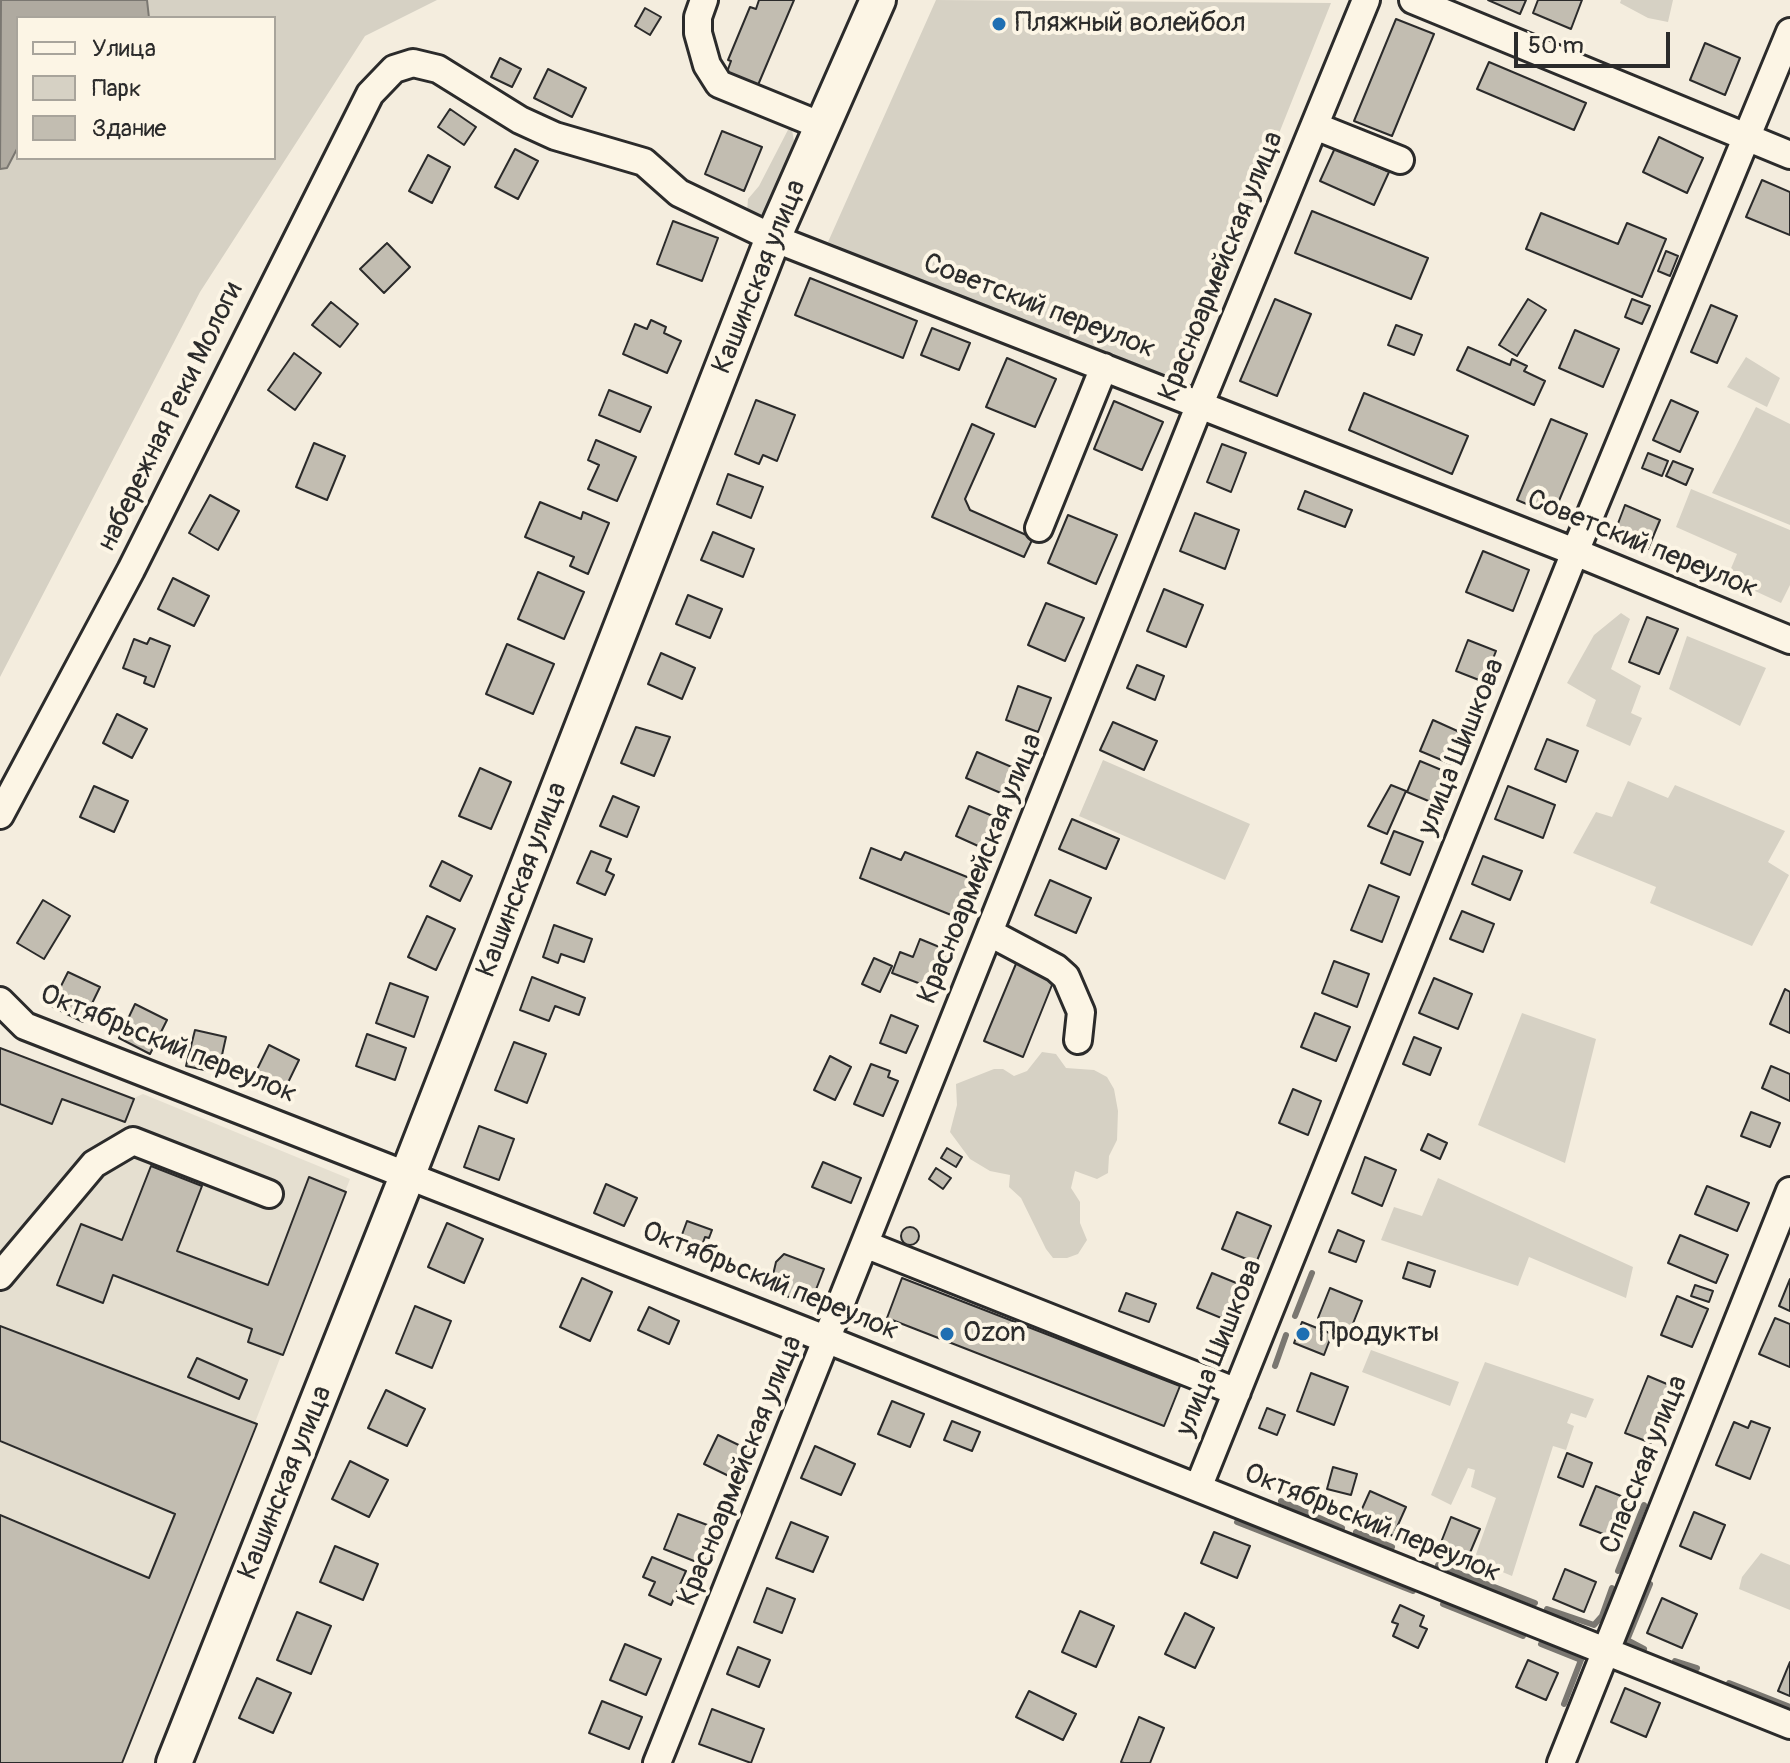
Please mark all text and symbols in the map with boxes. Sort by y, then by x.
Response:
place label: Пляжный волейбол [1015,7,1246,41]
marker: Пляжный волейбол [990,15,1008,33]
legend [16,16,276,160]
scale bar [1518,16,1674,66]
text: 50 m [1528,31,1584,60]
text: Улица [92,34,156,63]
text: Парк [92,74,141,103]
text: Здание [92,114,166,143]
street label: Красноармейская улица [1152,127,1292,407]
street label: Кашинская улица [706,175,814,379]
street label: Советский переулок [918,247,1160,367]
street label: набережная Реки Мологи [91,277,251,557]
street label: Советский переулок [1522,483,1762,607]
street label: улица Шишкова [1411,654,1513,840]
street label: Красноармейская улица [911,729,1051,1009]
street label: Кашинская улица [470,778,576,982]
street label: Октябрьский переулок [35,978,301,1112]
street label: Октябрьский переулок [637,1215,903,1349]
street label: улица Шишкова [1169,1255,1271,1441]
place label: Ozon [963,1317,1026,1351]
place label: Продукты [1319,1317,1439,1351]
marker: Ozon [938,1325,956,1343]
marker: Продукты [1294,1325,1312,1343]
street label: Красноармейская улица [671,1331,811,1611]
street label: Спасская улица [1594,1371,1696,1559]
street label: Кашинская улица [232,1381,340,1585]
street label: Октябрьский переулок [1239,1457,1505,1591]

